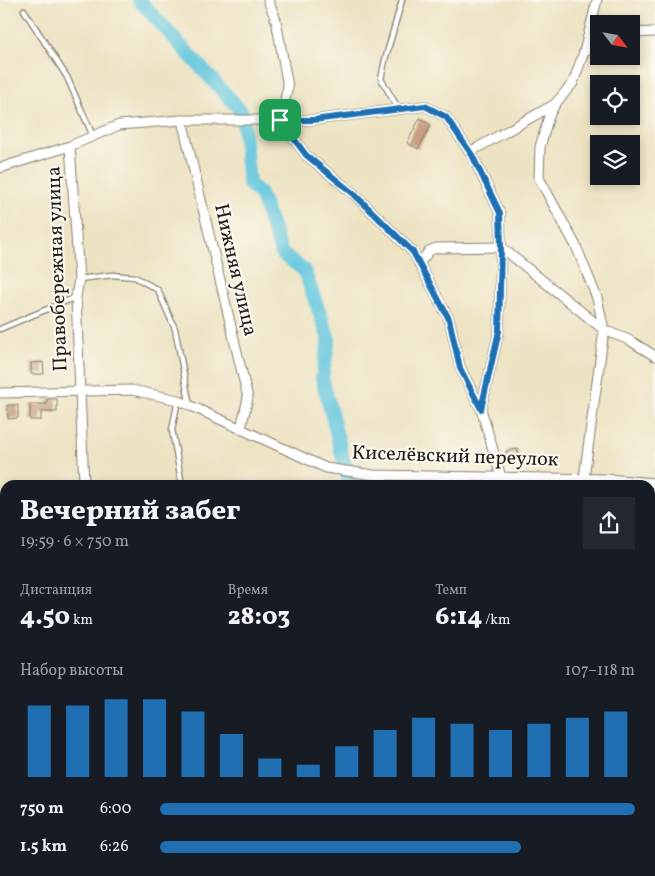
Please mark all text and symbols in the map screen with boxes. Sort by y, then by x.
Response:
north arrow [590,15,640,65]
map controls [590,15,640,185]
button: locate [590,75,640,125]
pin [259,99,301,141]
icon: arrive [266,106,294,134]
button: layers [590,135,640,185]
street label: Правобережная улица [40,166,76,372]
street label: Нижняя улица [206,201,264,339]
street label: Киселёвский переулок [351,439,559,475]
text: Вечерний забег [20,492,240,531]
button: share [583,497,635,549]
text: 19:59 · 6 × 750 m [20,531,129,553]
text: Дистанция [20,581,92,600]
text: Время [228,581,268,600]
text: Темп [435,581,467,600]
text: 4.50 [20,600,70,635]
text: 28:03 [228,600,290,635]
text: 6:14 [435,600,482,635]
text: km [70,611,93,630]
text: /km [482,611,510,630]
text: Набор высоты [20,660,124,682]
text: 107–118 m [565,660,635,682]
text: 750 m [20,798,64,820]
text: 6:00 [100,798,131,820]
text: 1.5 km [20,836,67,858]
text: 6:26 [100,836,129,858]

